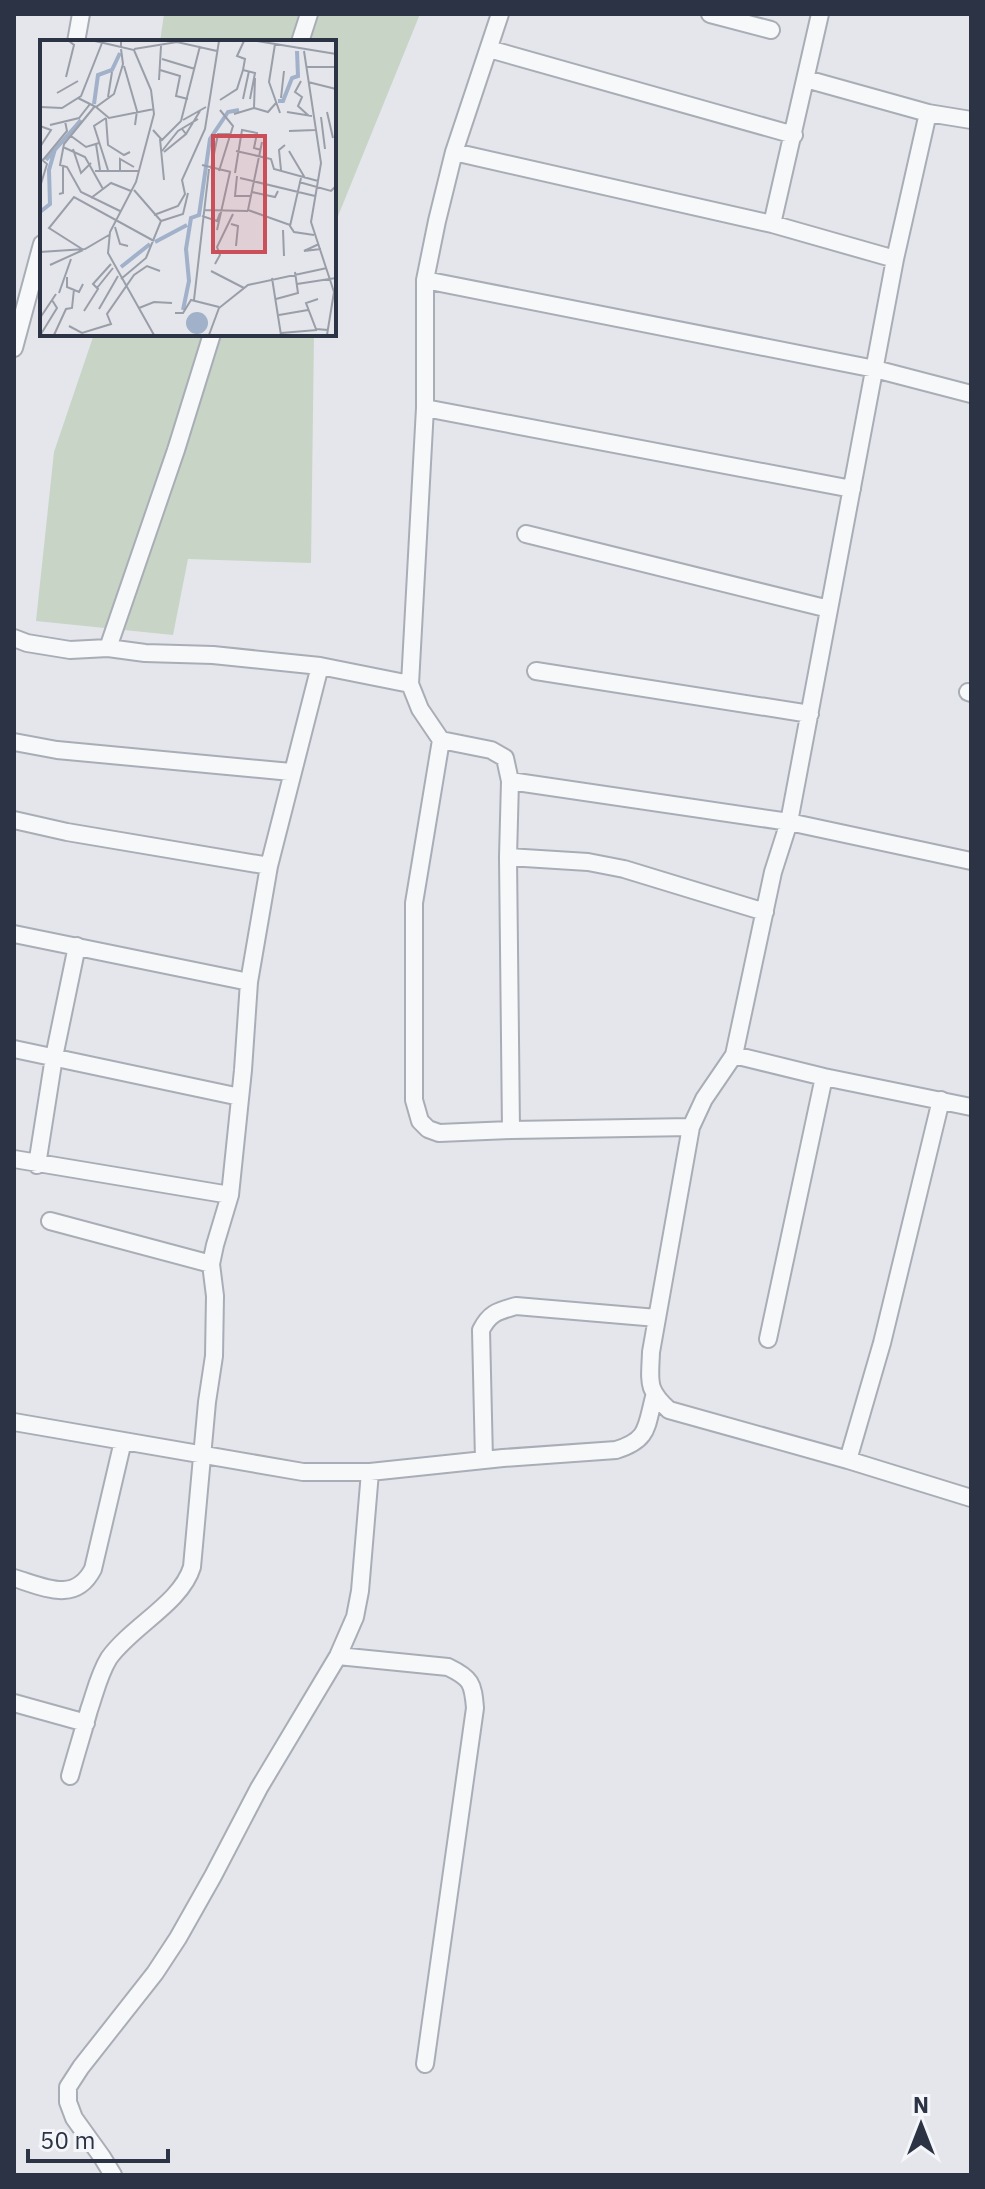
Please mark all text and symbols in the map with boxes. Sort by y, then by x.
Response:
inset map [40,40,336,336]
north arrow [881,2085,961,2165]
text: N [913,2090,929,2119]
scale bar [28,2113,168,2163]
text: 50 m [40,2124,95,2156]

